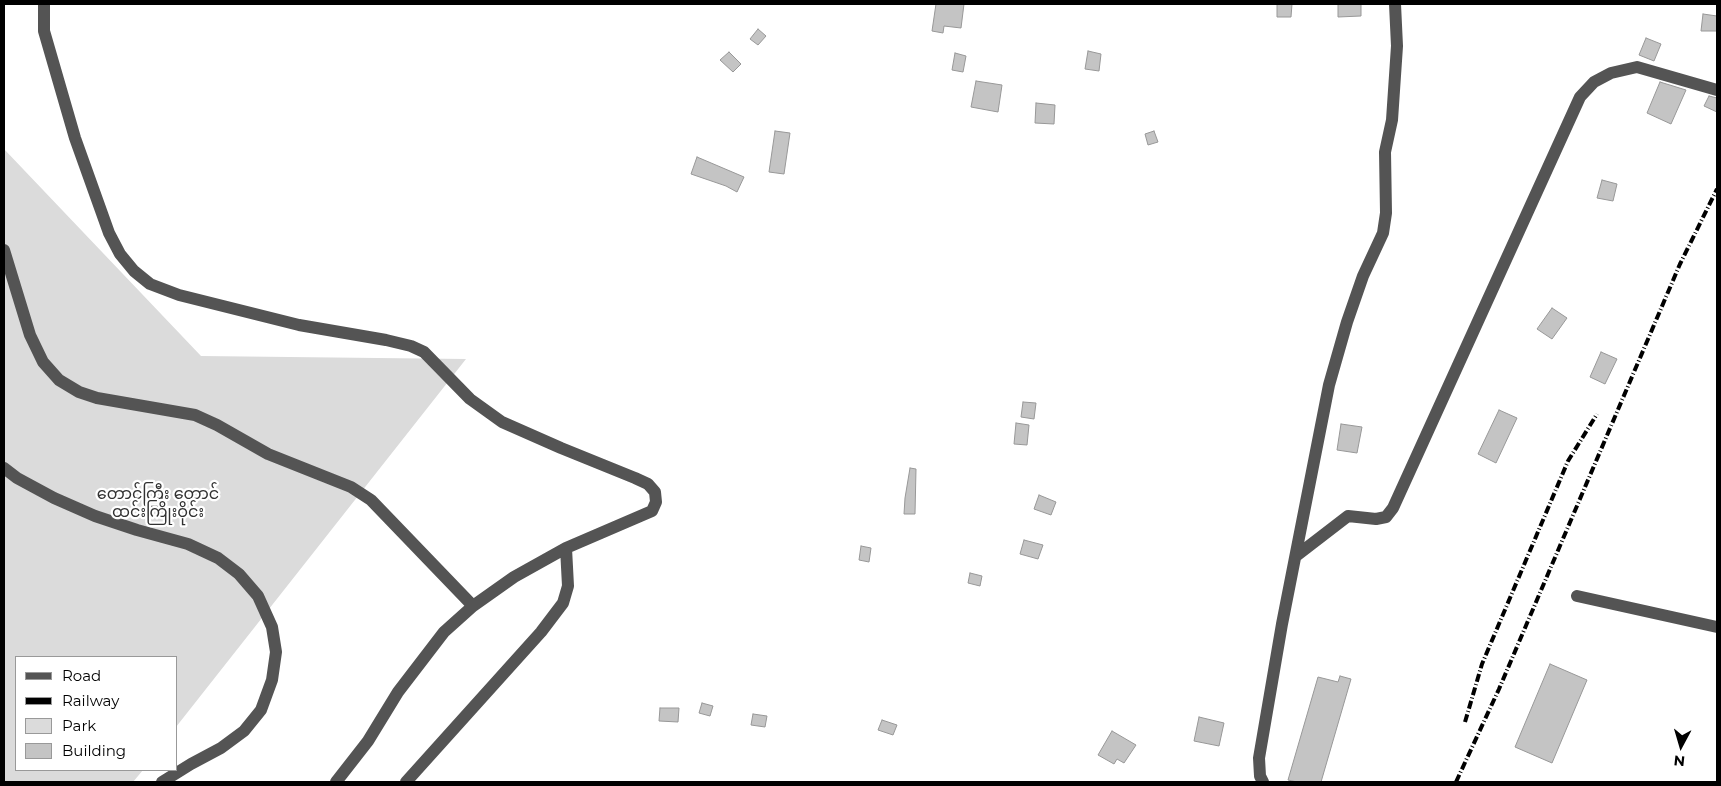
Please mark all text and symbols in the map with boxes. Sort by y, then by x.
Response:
park label: တောင်ကြီး တောင် ထင်းကြိုးဝိုင်း [97,484,219,522]
legend [15,656,178,771]
text: Road [62,666,101,685]
text: Railway [62,691,119,710]
text: Park [62,716,96,735]
north arrow [1656,721,1706,771]
text: Building [62,741,126,760]
text: N [1673,751,1686,770]

